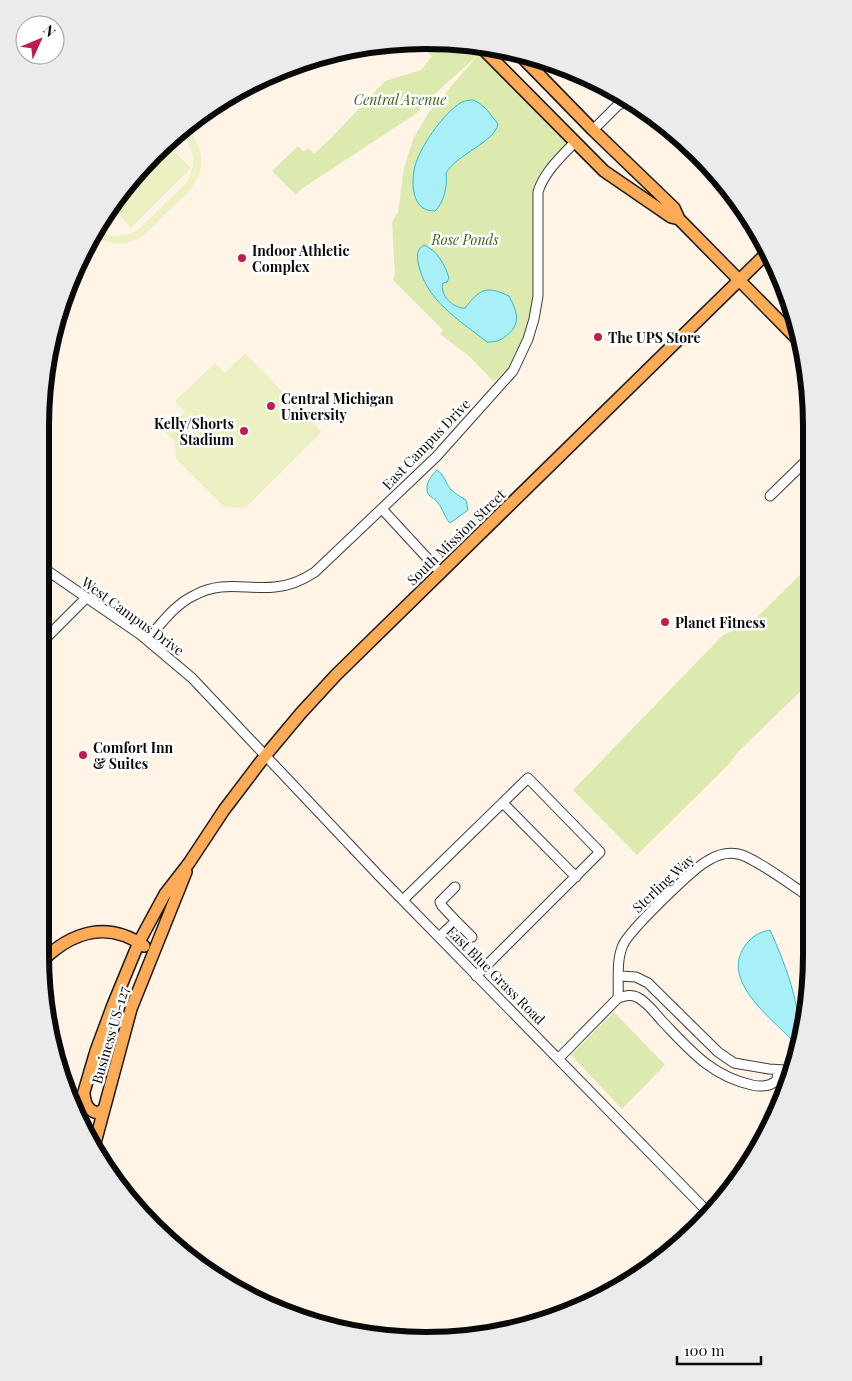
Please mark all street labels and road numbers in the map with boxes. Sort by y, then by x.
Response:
street label: East Campus Drive [378,395,474,493]
street label: South Mission Street [403,484,510,589]
street label: West Campus Drive [77,572,188,660]
street label: Sterling Way [628,849,698,917]
street label: East Blue Grass Road [443,922,549,1028]
street label: Business US-127 [87,984,133,1086]

